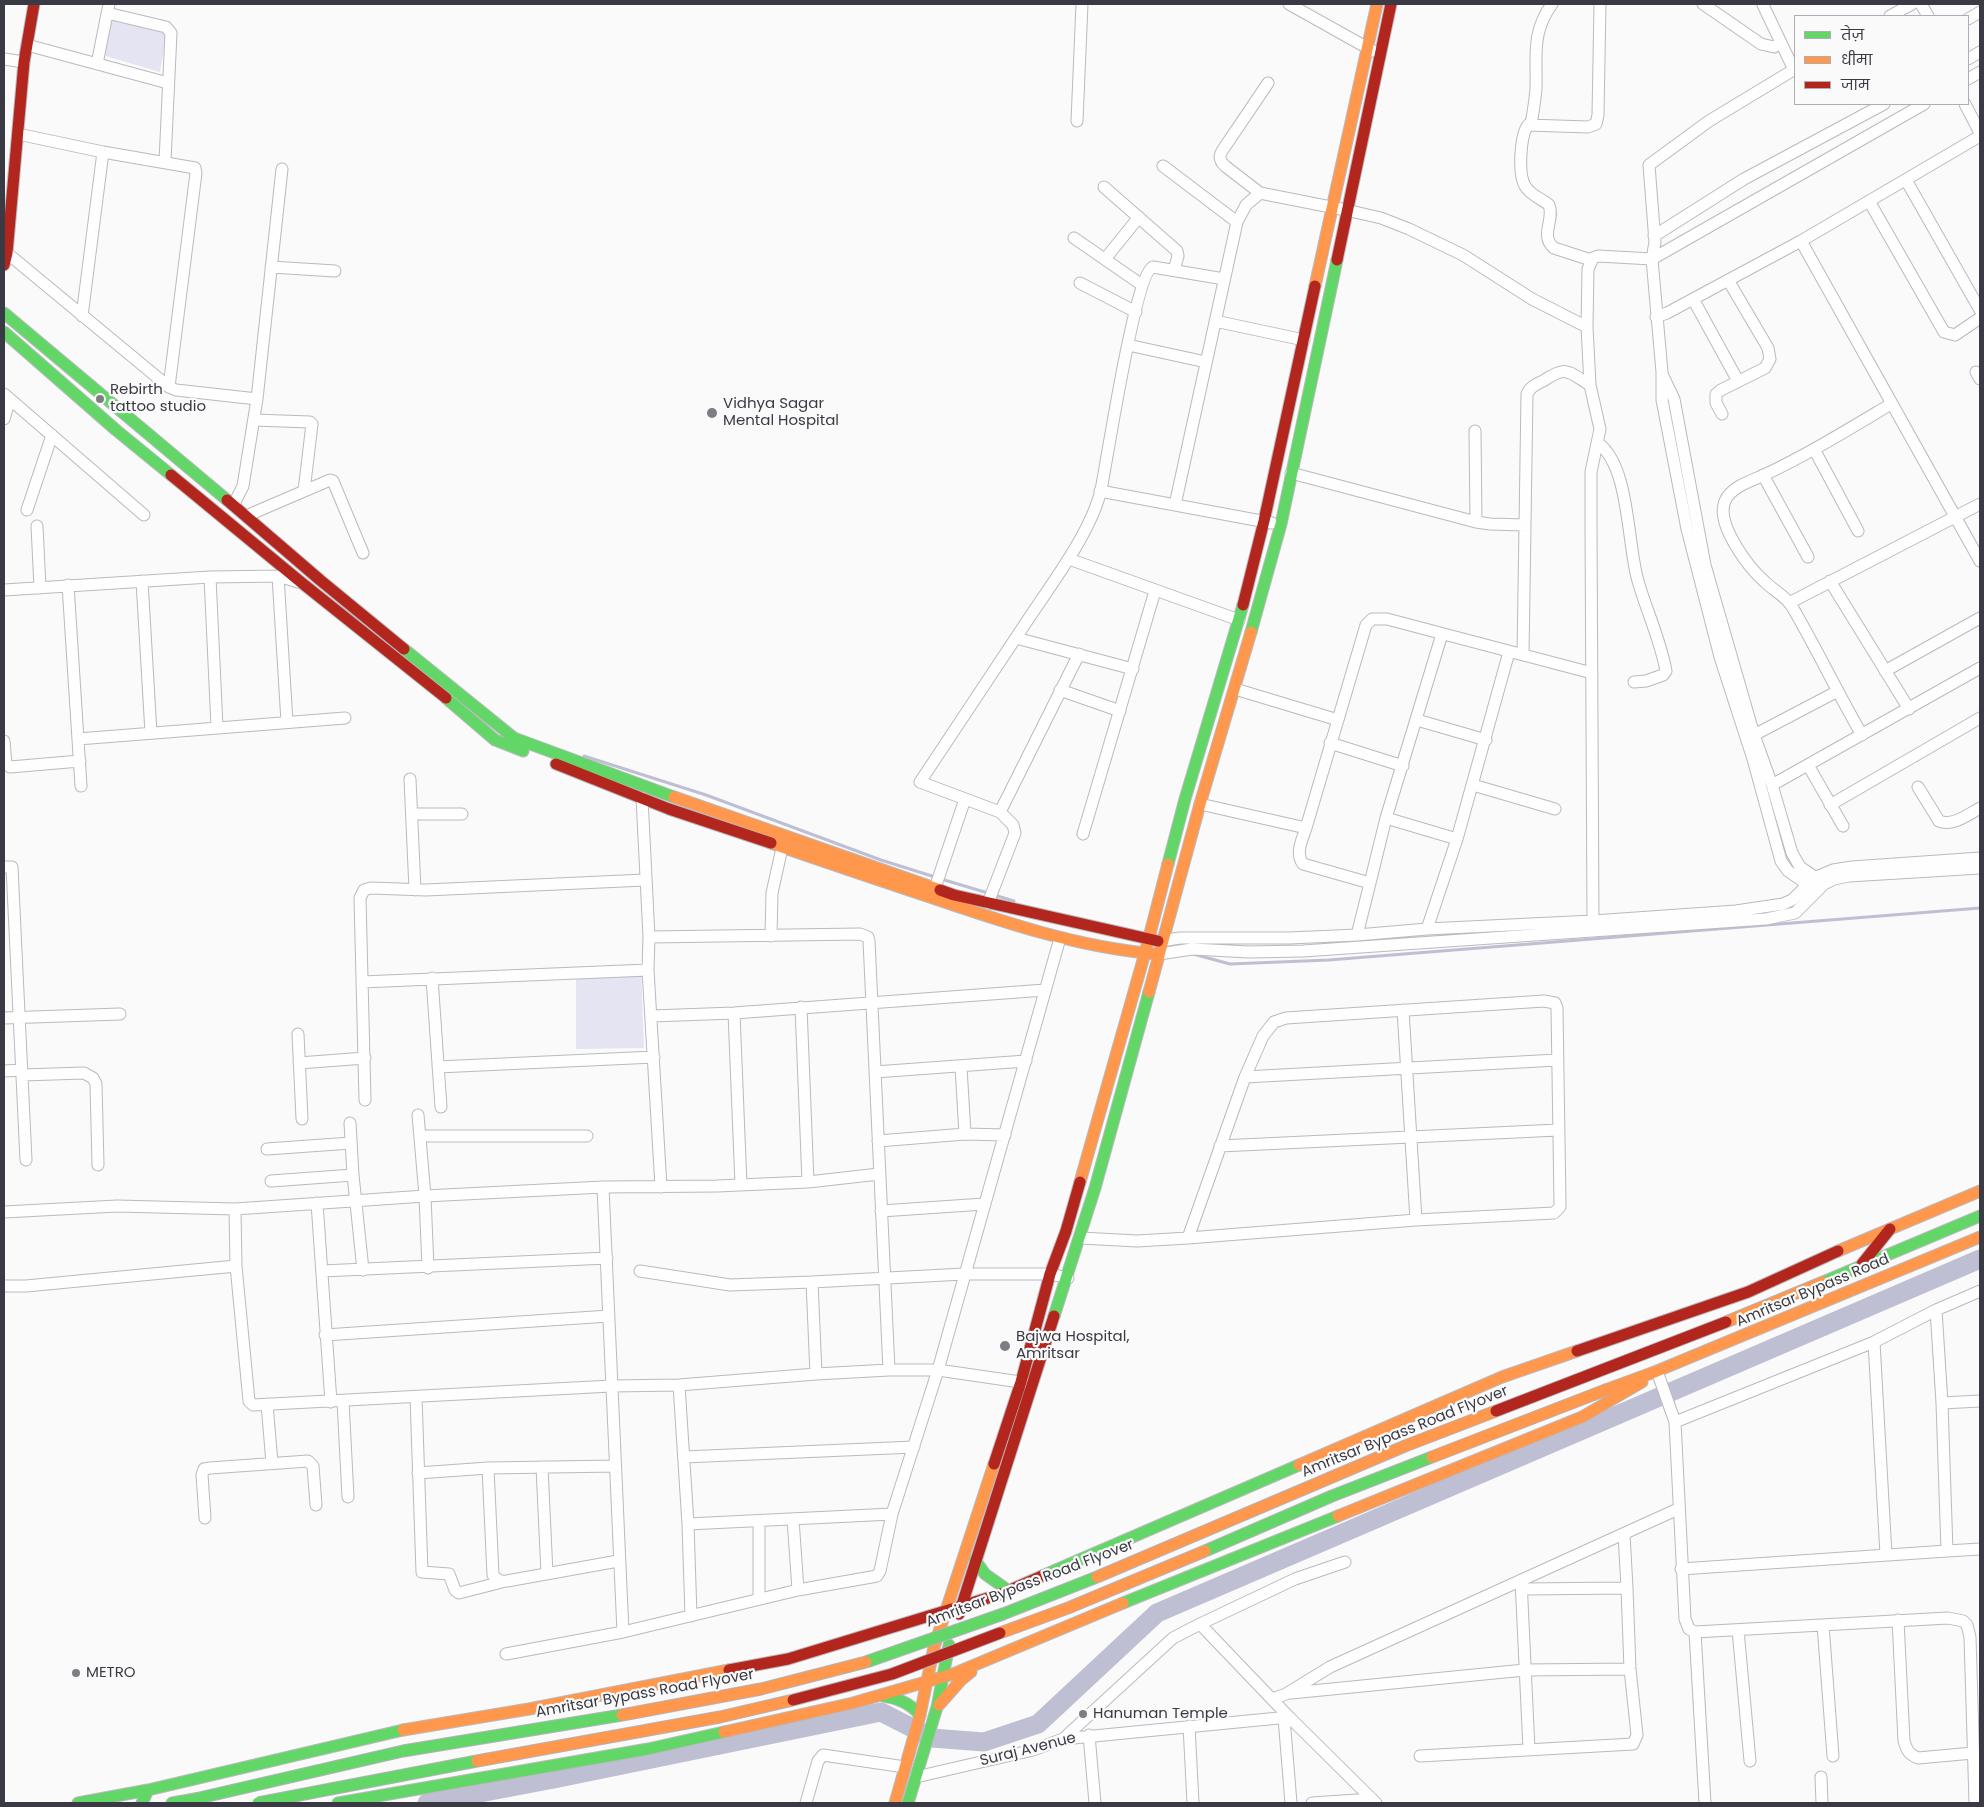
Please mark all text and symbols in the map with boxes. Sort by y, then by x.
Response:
legend [1794,15,1969,105]
text: तेज़ [1841,24,1864,45]
text: धीमा [1841,49,1872,70]
text: जाम [1841,74,1870,95]
place label: Rebirth tattoo studio [110,381,206,416]
marker: Rebirth tattoo studio [94,393,106,405]
place label: Vidhya Sagar Mental Hospital [723,395,839,430]
marker: Vidhya Sagar Mental Hospital [705,406,719,420]
street label: Amritsar Bypass Road [1734,1251,1892,1331]
place label: Bajwa Hospital, Amritsar [1016,1328,1129,1363]
marker: Bajwa Hospital, Amritsar [998,1339,1012,1353]
street label: Amritsar Bypass Road Flyover [1299,1382,1511,1482]
street label: Amritsar Bypass Road Flyover [924,1536,1136,1632]
place label: METRO [86,1664,136,1682]
street label: Amritsar Bypass Road Flyover [535,1666,755,1722]
marker: METRO [70,1667,82,1679]
place label: Hanuman Temple [1093,1705,1228,1723]
marker: Hanuman Temple [1077,1708,1089,1720]
street label: Suraj Avenue [978,1729,1078,1771]

